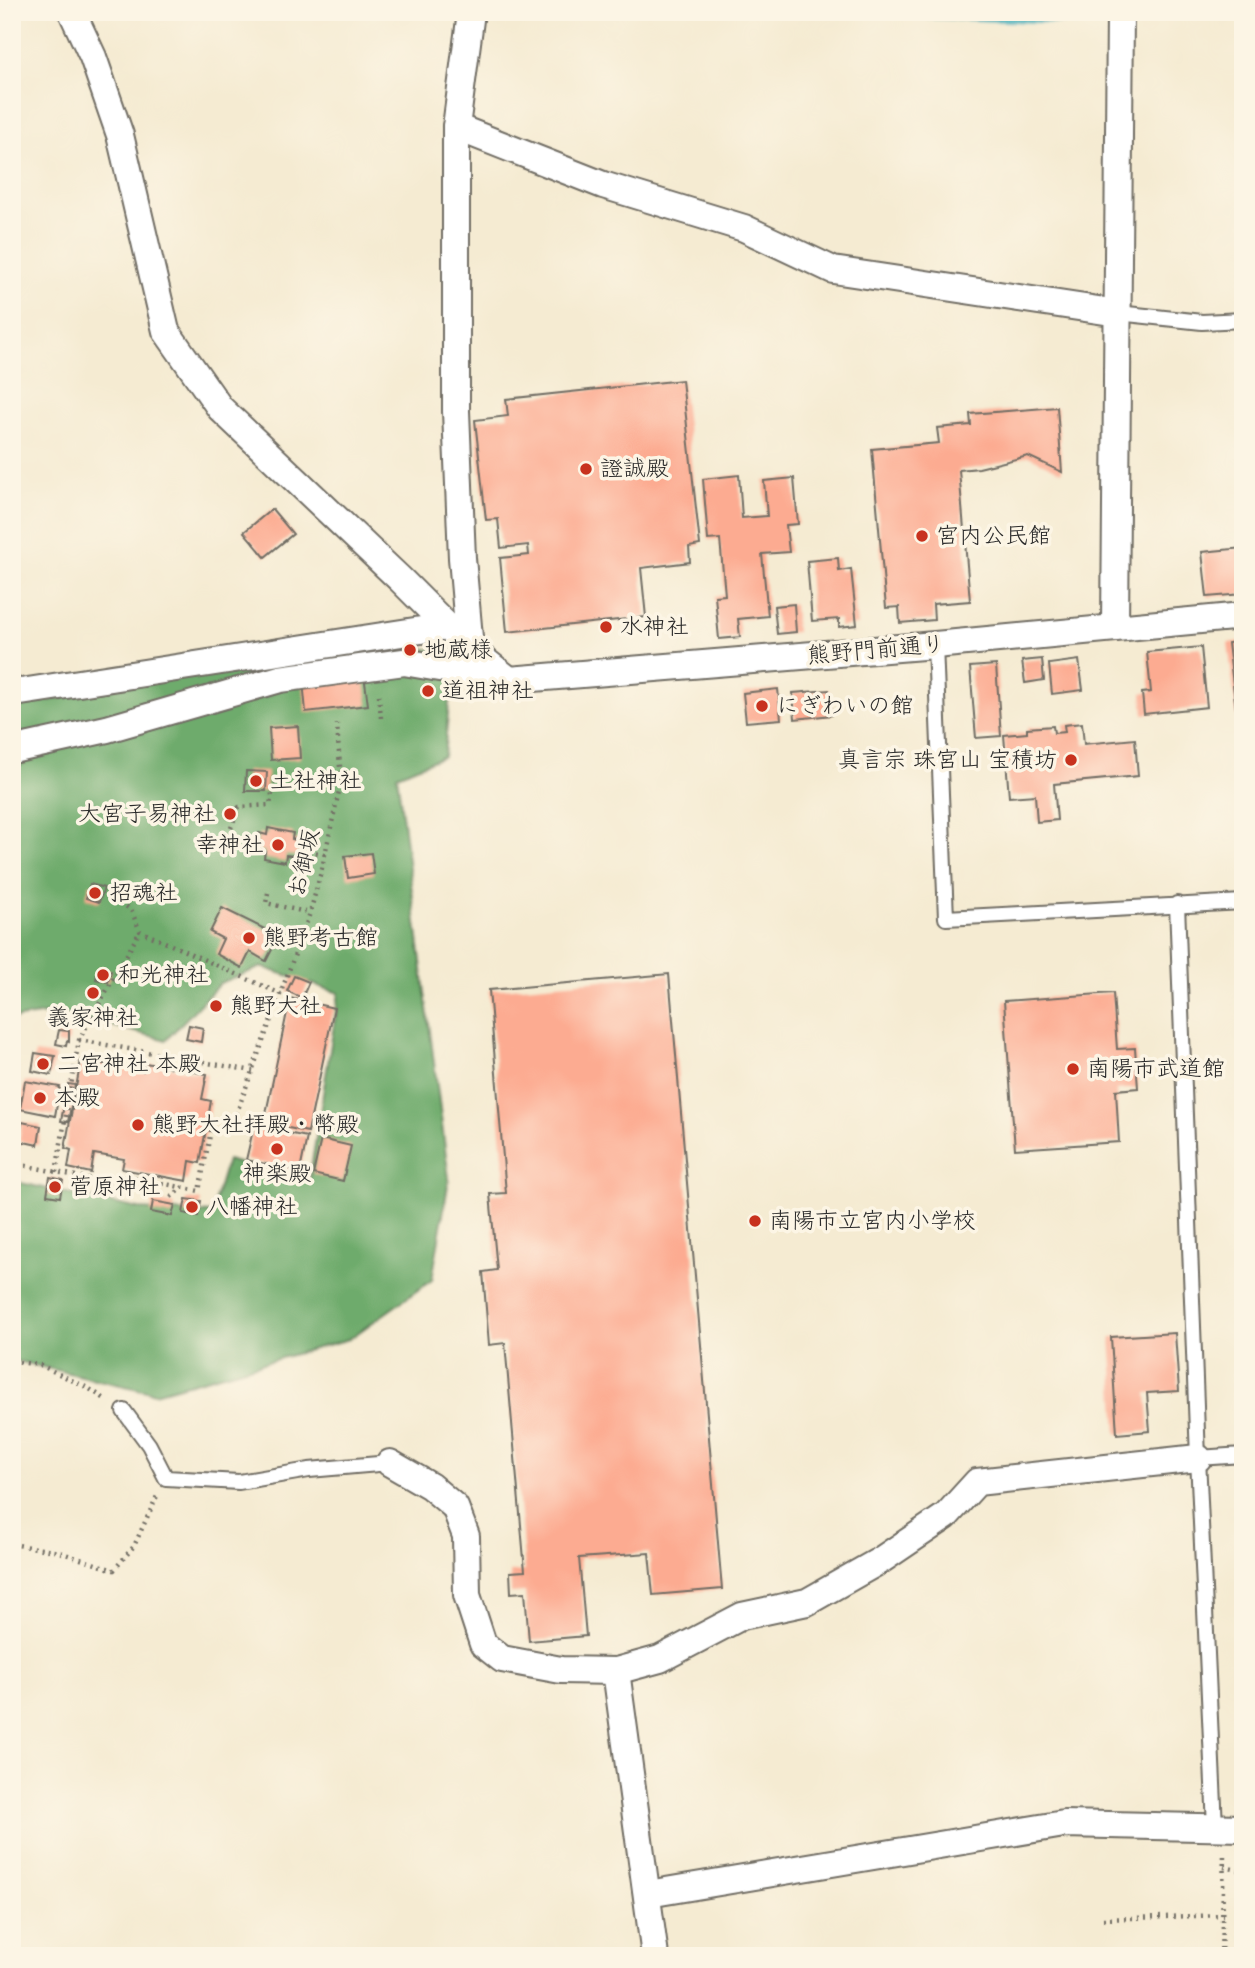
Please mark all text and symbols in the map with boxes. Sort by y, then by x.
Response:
place label: 證誠殿 [600,455,669,483]
marker: 證誠殿 [578,461,594,477]
place label: 宮内公民館 [936,522,1051,550]
marker: 宮内公民館 [914,528,930,544]
place label: 水神社 [620,613,689,641]
marker: 水神社 [598,619,614,635]
street label: 熊野門前通り [806,630,946,670]
place label: 地蔵様 [424,636,493,664]
marker: 地蔵様 [402,642,418,658]
place label: 道祖神社 [442,677,534,705]
marker: 道祖神社 [420,683,436,699]
place label: にぎわいの館 [776,692,914,720]
marker: にぎわいの館 [754,698,770,714]
place label: 真言宗 珠宮山 宝積坊 [838,746,1057,774]
marker: 真言宗 珠宮山 宝積坊 [1063,752,1079,768]
place label: 土社神社 [270,767,362,795]
marker: 土社神社 [248,773,264,789]
place label: 大宮子易神社 [78,800,216,828]
marker: 大宮子易神社 [222,806,238,822]
street label: お御坂 [283,826,325,900]
place label: 幸神社 [195,831,264,859]
marker: 幸神社 [270,837,286,853]
place label: 招魂社 [109,879,178,907]
marker: 招魂社 [87,885,103,901]
place label: 熊野考古館 [263,924,378,952]
marker: 熊野考古館 [241,930,257,946]
place label: 和光神社 [117,961,209,989]
marker: 和光神社 [95,967,111,983]
marker: 義家神社 [85,985,101,1001]
place label: 熊野大社 [230,992,322,1020]
marker: 熊野大社 [208,998,224,1014]
place label: 義家神社 [47,1004,139,1032]
place label: 二宮神社 本殿 [57,1050,201,1078]
place label: 南陽市武道館 [1087,1055,1225,1083]
marker: 二宮神社 本殿 [35,1056,51,1072]
marker: 南陽市武道館 [1065,1061,1081,1077]
place label: 本殿 [54,1084,100,1112]
marker: 本殿 [32,1090,48,1106]
place label: 熊野大社拝殿・幣殿 [152,1111,359,1139]
marker: 熊野大社拝殿・幣殿 [130,1117,146,1133]
marker: 神楽殿 [269,1141,285,1157]
place label: 神楽殿 [243,1160,312,1188]
place label: 菅原神社 [69,1173,161,1201]
marker: 菅原神社 [47,1179,63,1195]
place label: 八幡神社 [206,1193,298,1221]
marker: 八幡神社 [184,1199,200,1215]
place label: 南陽市立宮内小学校 [769,1207,976,1235]
marker: 南陽市立宮内小学校 [747,1213,763,1229]

